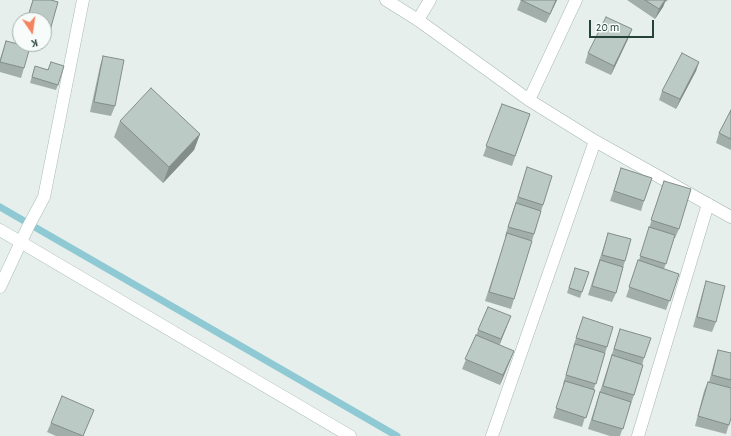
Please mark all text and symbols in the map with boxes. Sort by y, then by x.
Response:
north arrow [12,12,52,52]
scale bar [591,12,656,38]
text: 20 m [596,21,619,33]
text: K [30,37,39,49]

